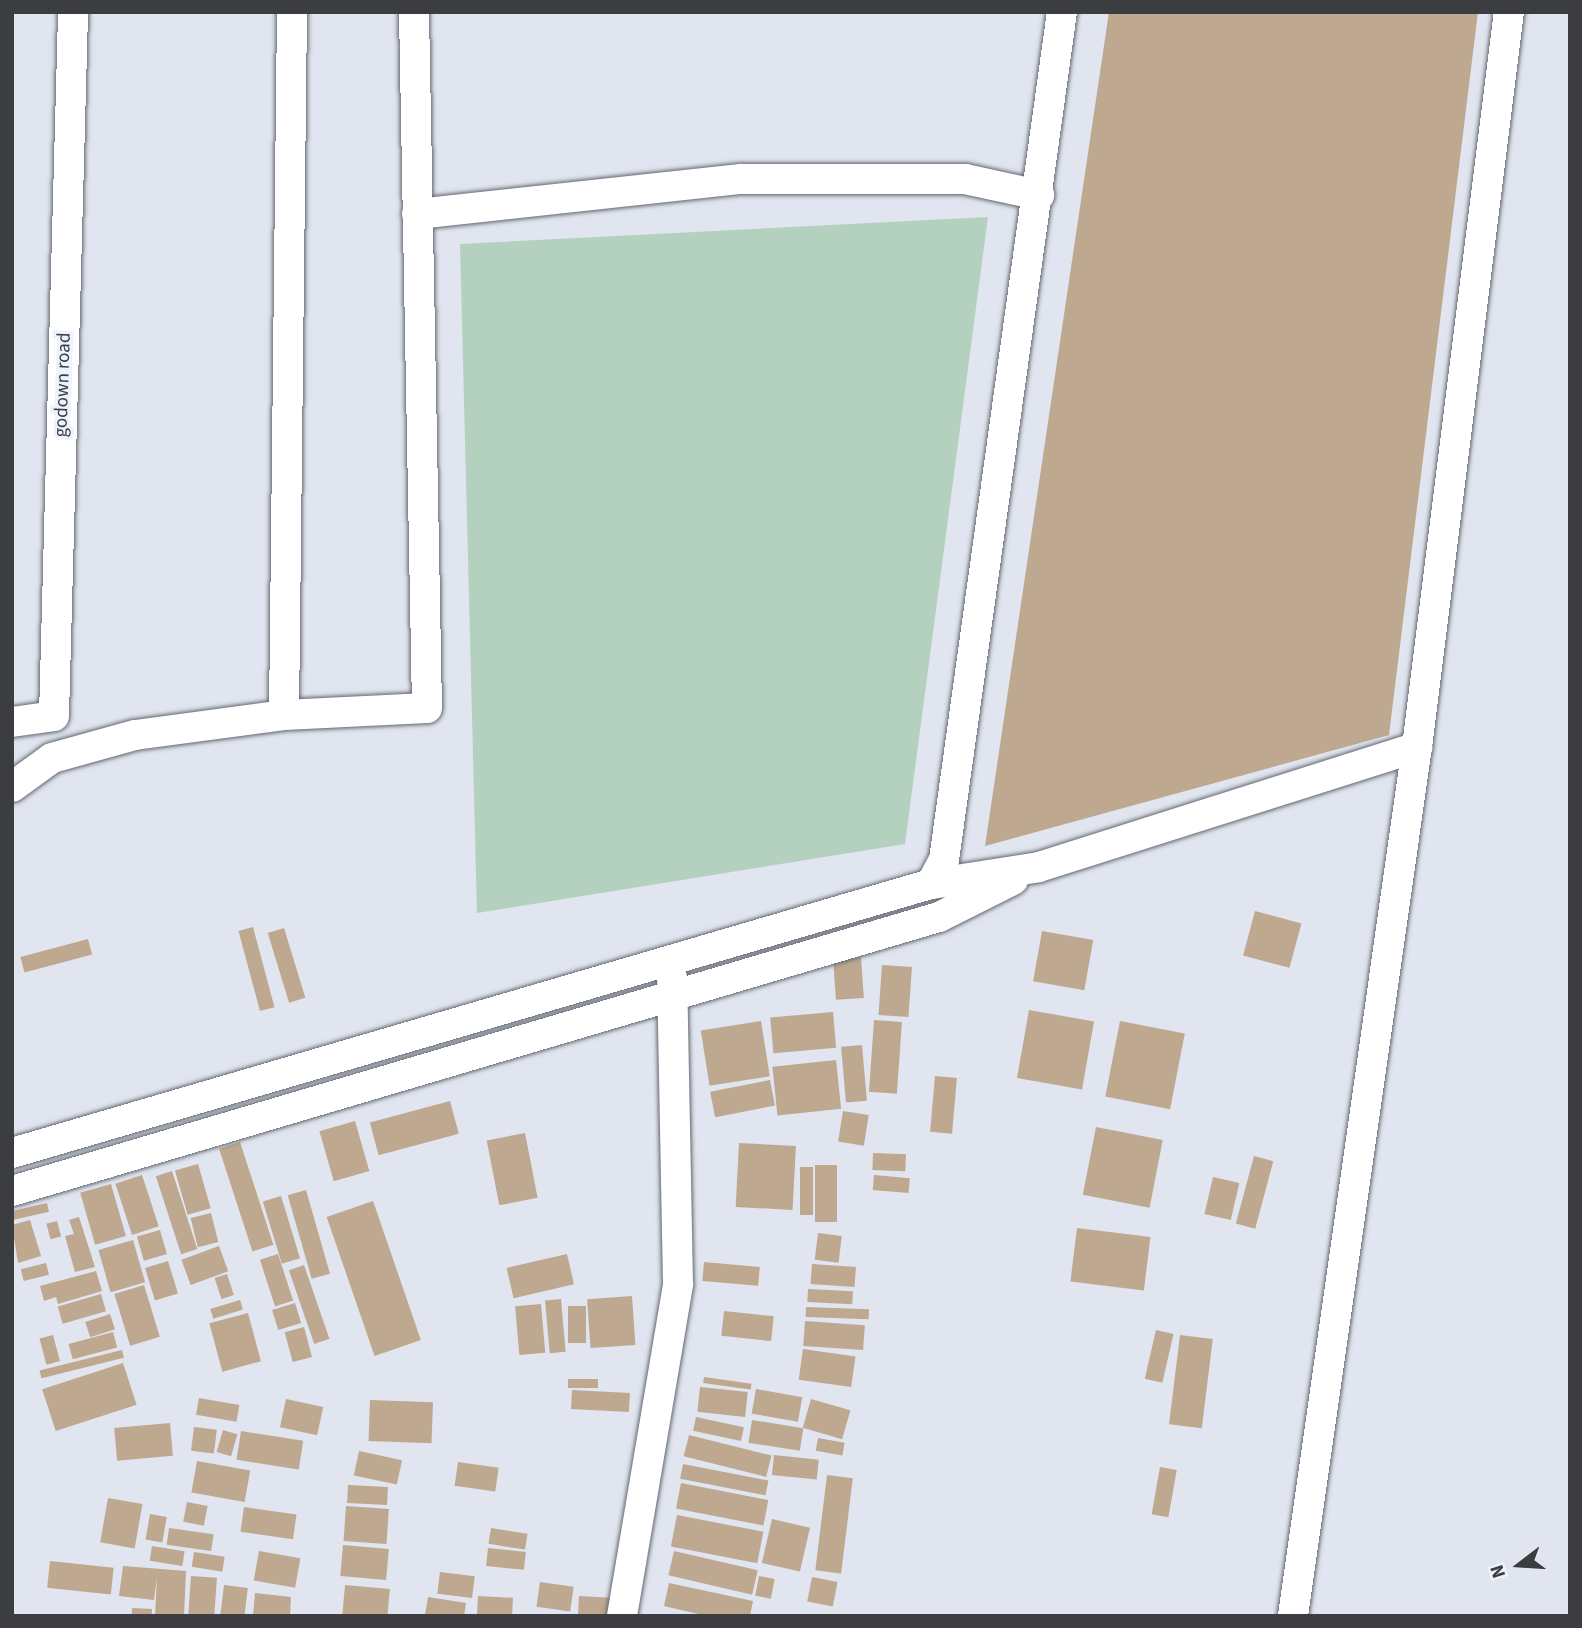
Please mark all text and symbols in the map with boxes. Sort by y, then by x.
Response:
street label: godown road [50,332,76,438]
north arrow [1484,1530,1554,1600]
text: N [1484,1561,1513,1581]

